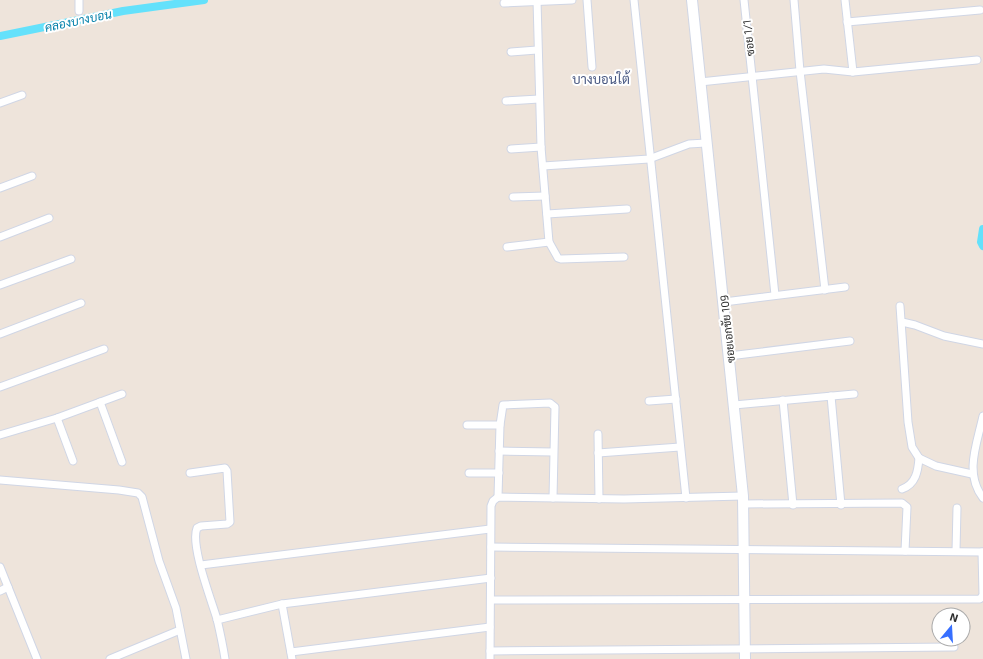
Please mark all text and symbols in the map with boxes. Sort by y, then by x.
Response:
water label: คลองบางบอน [43,6,113,34]
street label: ซอย 1/1 [740,19,756,57]
district label: บางบอนใต้ [572,70,631,87]
street label: ซอยเอกชัย 109 [717,294,737,364]
north arrow [931,607,971,647]
text: N [948,610,960,624]

